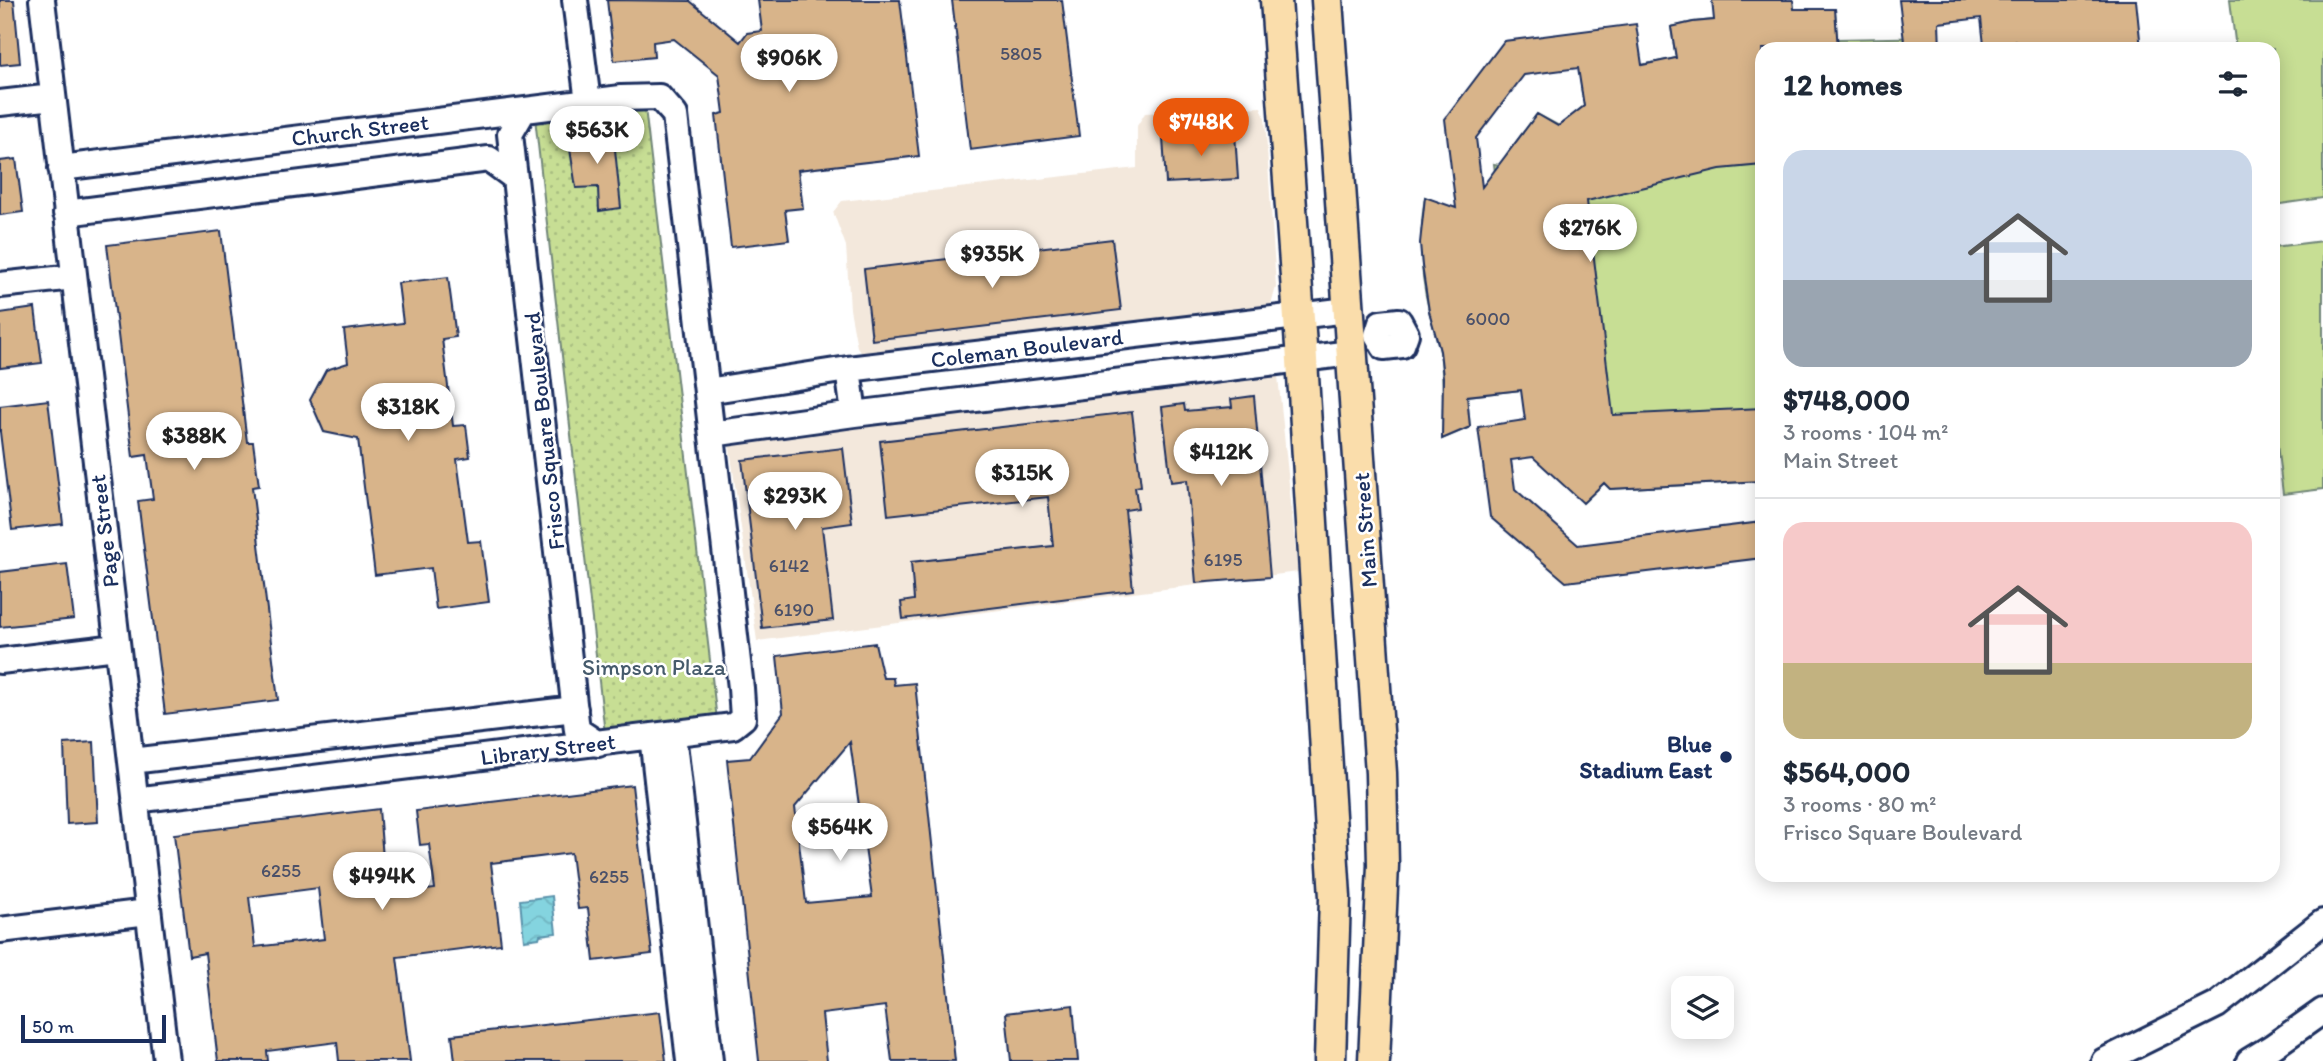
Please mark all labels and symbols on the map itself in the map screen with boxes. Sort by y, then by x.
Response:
pin: $906K [740,34,838,94]
house number: 5805 [1000,42,1042,65]
pin: $748K [1152,99,1250,158]
pin: $563K [548,106,646,166]
street label: Church Street [290,108,430,152]
pin: $276K [1541,204,1639,264]
pin: $935K [943,230,1041,290]
house number: 6000 [1465,307,1511,330]
street label: Frisco Square Boulevard [518,310,570,551]
street label: Coleman Boulevard [929,322,1125,374]
pin: $318K [359,384,457,443]
pin: $388K [145,412,243,472]
pin: $412K [1172,428,1270,488]
pin: $315K [973,449,1071,509]
street label: Main Street [1347,471,1383,589]
pin: $293K [746,472,844,532]
street label: Page Street [83,473,125,589]
house number: 6195 [1204,548,1242,571]
house number: 6142 [769,554,809,577]
house number: 6190 [774,598,814,621]
park label: Simpson Plaza [582,653,726,681]
street label: Library Street [479,727,617,771]
place label: Blue Stadium East [1579,730,1712,784]
marker: Blue Stadium East [1718,749,1734,765]
pin: $564K [791,804,889,863]
pin: $494K [333,852,431,912]
house number: 6255 [261,859,301,882]
house number: 6255 [589,865,629,888]
scale bar [21,1012,166,1044]

